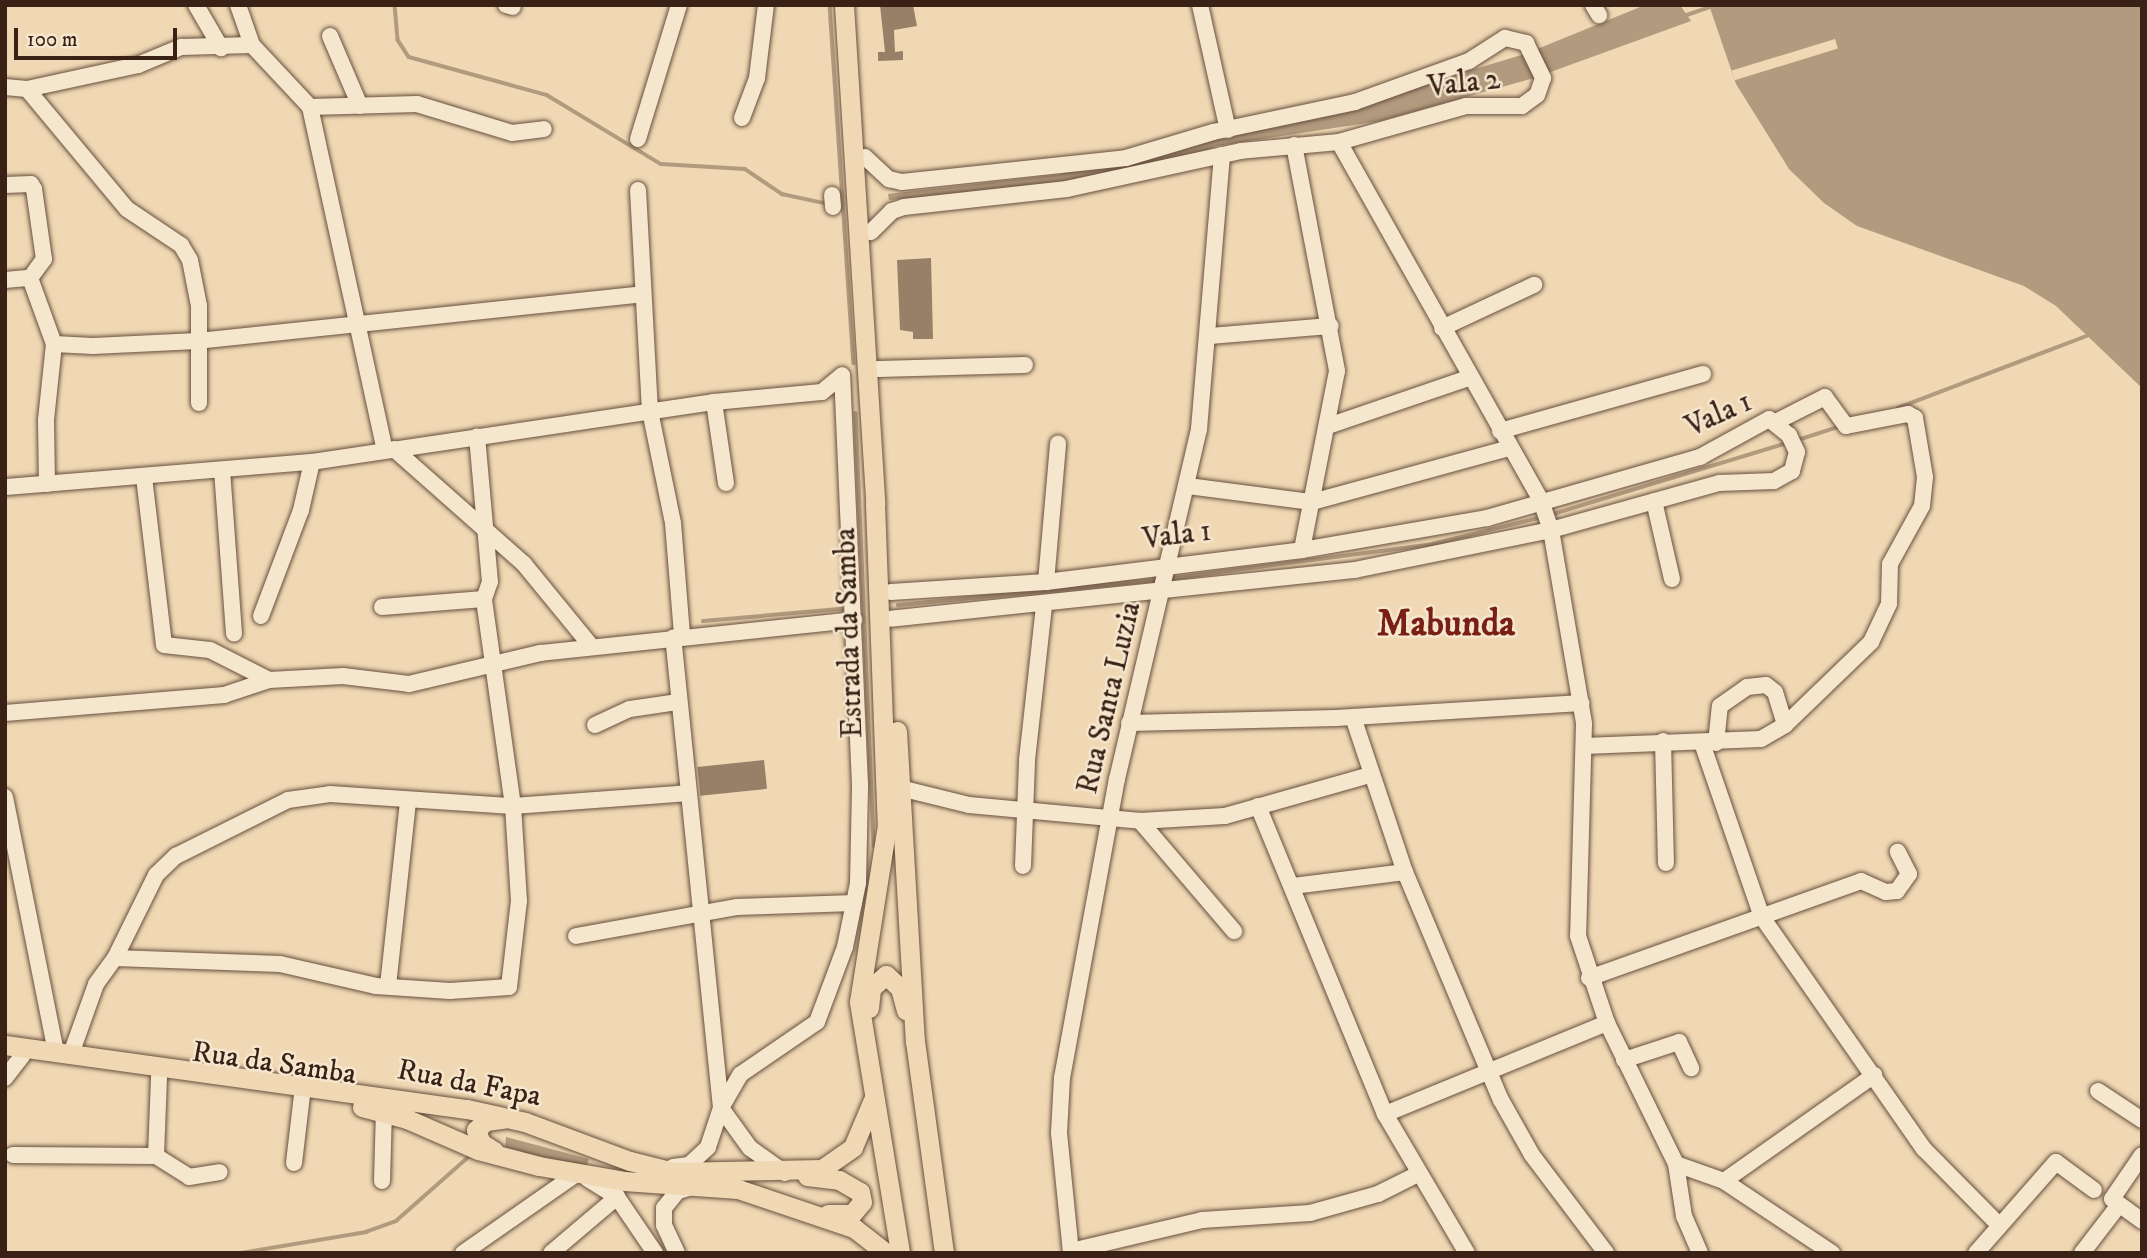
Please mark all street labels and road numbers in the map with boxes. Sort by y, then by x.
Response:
street label: Vala 2 [1426,62,1502,106]
street label: Vala 1 [1680,385,1758,445]
street label: Vala 1 [1141,514,1213,558]
street label: Estrada da Samba [828,527,872,739]
street label: Rua Santa Luzia [1070,598,1150,798]
street label: Rua da Samba [190,1035,358,1093]
street label: Rua da Fapa [394,1052,544,1116]

